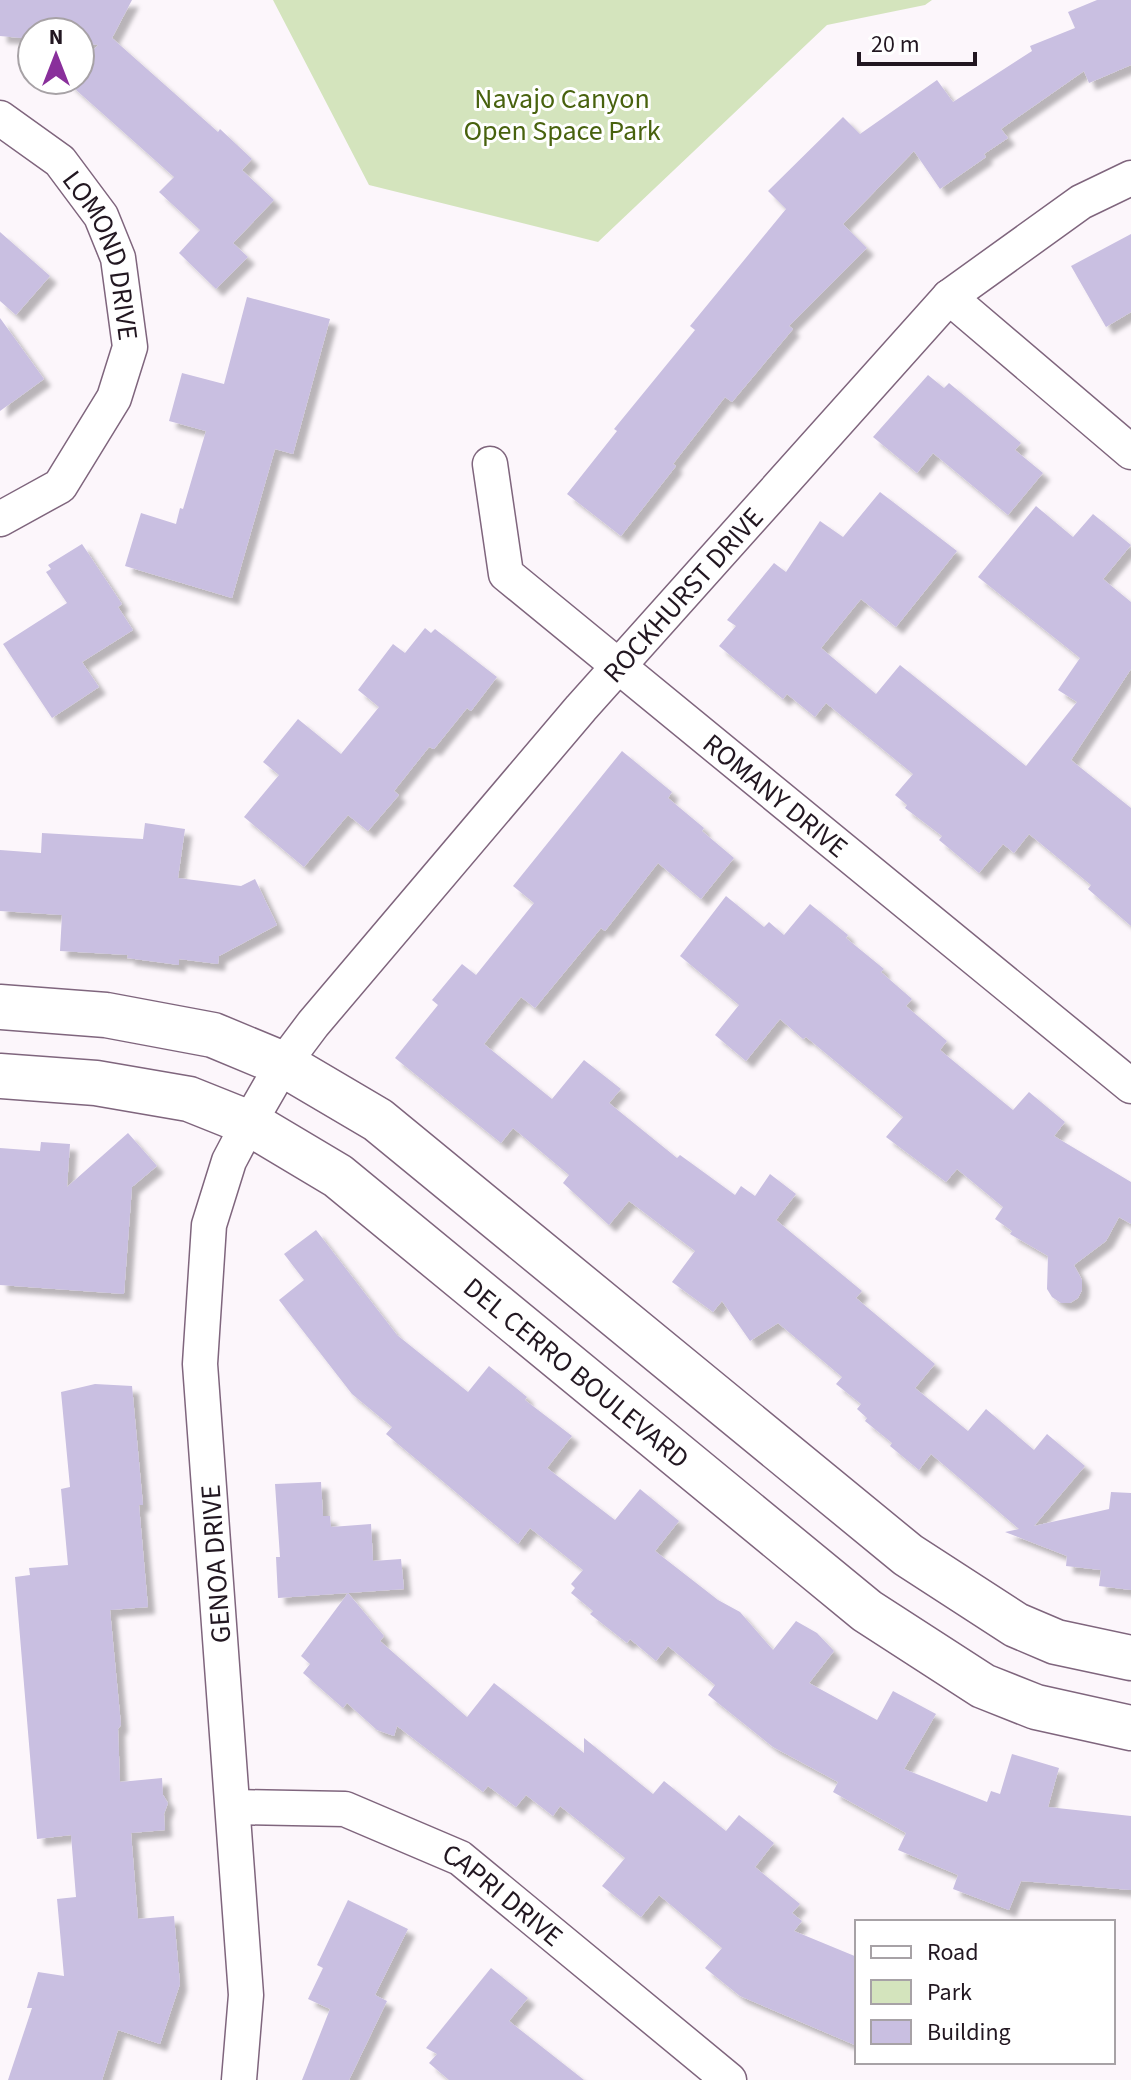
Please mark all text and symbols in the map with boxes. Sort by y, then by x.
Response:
north arrow [16,16,96,96]
scale bar [859,16,975,66]
text: N [49,21,63,53]
text: 20 m [871,27,920,62]
park label: Navajo Canyon Open Space Park [463,79,661,151]
street label: LOMOND DRIVE [52,162,148,343]
street label: ROCKHURST DRIVE [594,499,773,692]
street label: ROMANY DRIVE [694,724,856,867]
street label: DEL CERRO BOULEVARD [455,1268,698,1478]
street label: GENOA DRIVE [191,1483,241,1645]
street label: CAPRI DRIVE [436,1834,571,1956]
legend [855,1920,1115,2064]
text: Road [927,1935,979,1970]
text: Park [927,1975,972,2010]
text: Building [927,2015,1011,2050]

